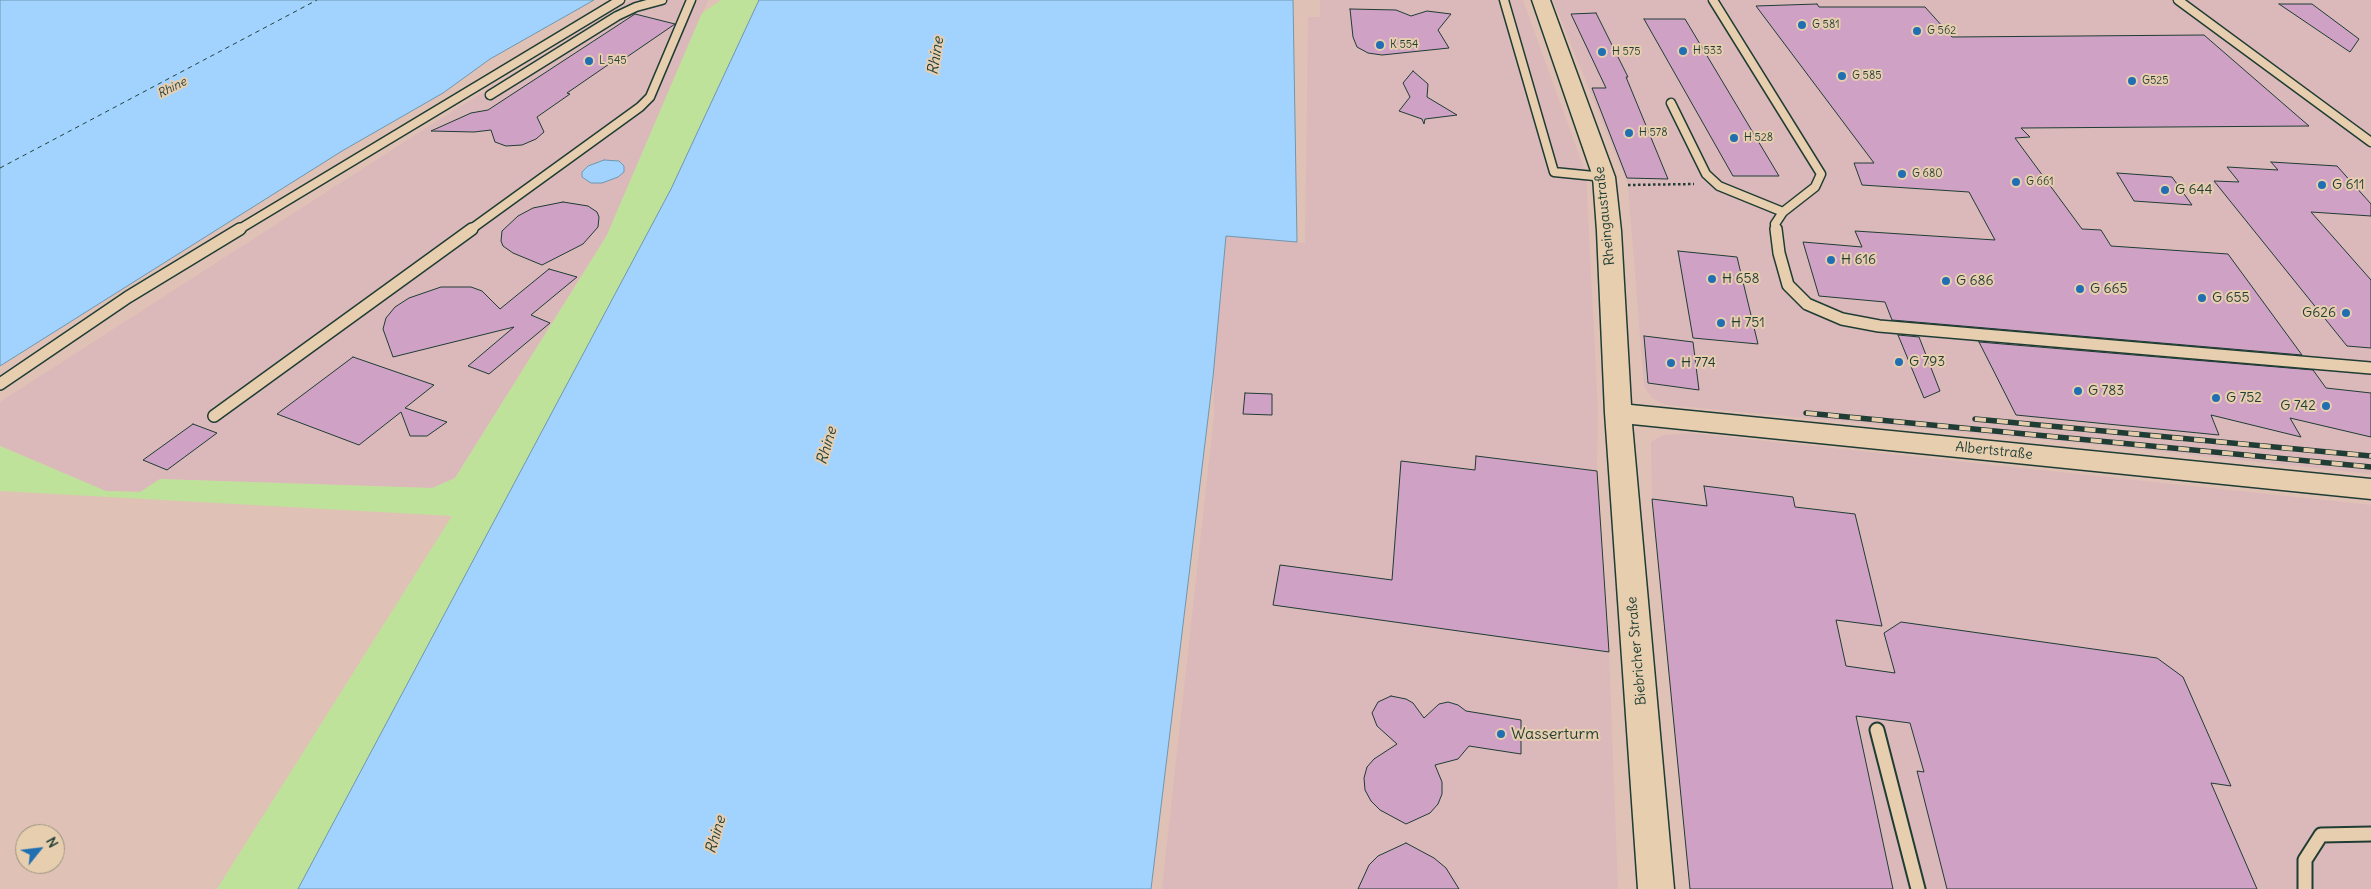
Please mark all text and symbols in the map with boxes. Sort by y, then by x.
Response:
place label: G 581 [1812,18,1840,32]
marker: G 581 [1796,19,1808,31]
place label: G 562 [1927,24,1956,38]
marker: G 562 [1911,25,1923,37]
water label: Rhine [924,36,948,76]
place label: K 554 [1390,38,1418,52]
marker: K 554 [1374,39,1386,51]
place label: H 533 [1693,44,1722,58]
place label: H 575 [1612,45,1641,59]
marker: H 533 [1677,45,1689,57]
marker: H 575 [1596,46,1608,58]
place label: L 545 [599,54,627,68]
marker: L 545 [583,55,595,67]
place label: G 585 [1852,69,1882,83]
marker: G 585 [1836,70,1848,82]
place label: G525 [2142,74,2169,88]
water label: Rhine [155,75,189,101]
marker: G525 [2126,75,2138,87]
place label: H 578 [1639,126,1668,140]
marker: H 578 [1623,127,1635,139]
place label: H 528 [1744,131,1773,145]
marker: H 528 [1728,132,1740,144]
street label: Rheingaustraße [1591,166,1619,266]
place label: G 680 [1912,167,1942,181]
marker: G 680 [1896,168,1908,180]
place label: G 661 [2026,175,2054,189]
marker: G 661 [2010,176,2022,188]
place label: G 611 [2332,177,2365,193]
marker: G 611 [2316,179,2328,191]
place label: G 644 [2175,182,2213,198]
marker: G 644 [2159,184,2171,196]
place label: H 616 [1841,252,1876,268]
marker: H 616 [1825,254,1837,266]
place label: H 658 [1722,271,1760,287]
marker: H 658 [1706,273,1718,285]
place label: G 686 [1956,273,1994,289]
marker: G 686 [1940,275,1952,287]
place label: G 665 [2090,281,2128,297]
marker: G 665 [2074,283,2086,295]
place label: G 655 [2212,290,2250,306]
marker: G 655 [2196,292,2208,304]
place label: G626 [2302,305,2336,321]
marker: G626 [2340,307,2352,319]
place label: H 751 [1731,315,1765,331]
marker: H 751 [1715,317,1727,329]
place label: G 793 [1909,354,1945,370]
place label: H 774 [1681,355,1716,371]
marker: G 793 [1893,356,1905,368]
marker: H 774 [1665,357,1677,369]
place label: G 783 [2088,383,2124,399]
marker: G 783 [2072,385,2084,397]
place label: G 752 [2226,390,2262,406]
marker: G 752 [2210,392,2222,404]
place label: G 742 [2280,398,2316,414]
marker: G 742 [2320,400,2332,412]
water label: Rhine [813,425,841,467]
street label: Albertstraße [1955,439,2033,463]
street label: Biebricher Straße [1624,596,1650,706]
place label: Wasserturm [1511,724,1599,744]
marker: Wasserturm [1495,728,1507,740]
water label: Rhine [702,814,730,856]
north arrow [15,824,65,874]
text: N [42,834,62,851]

